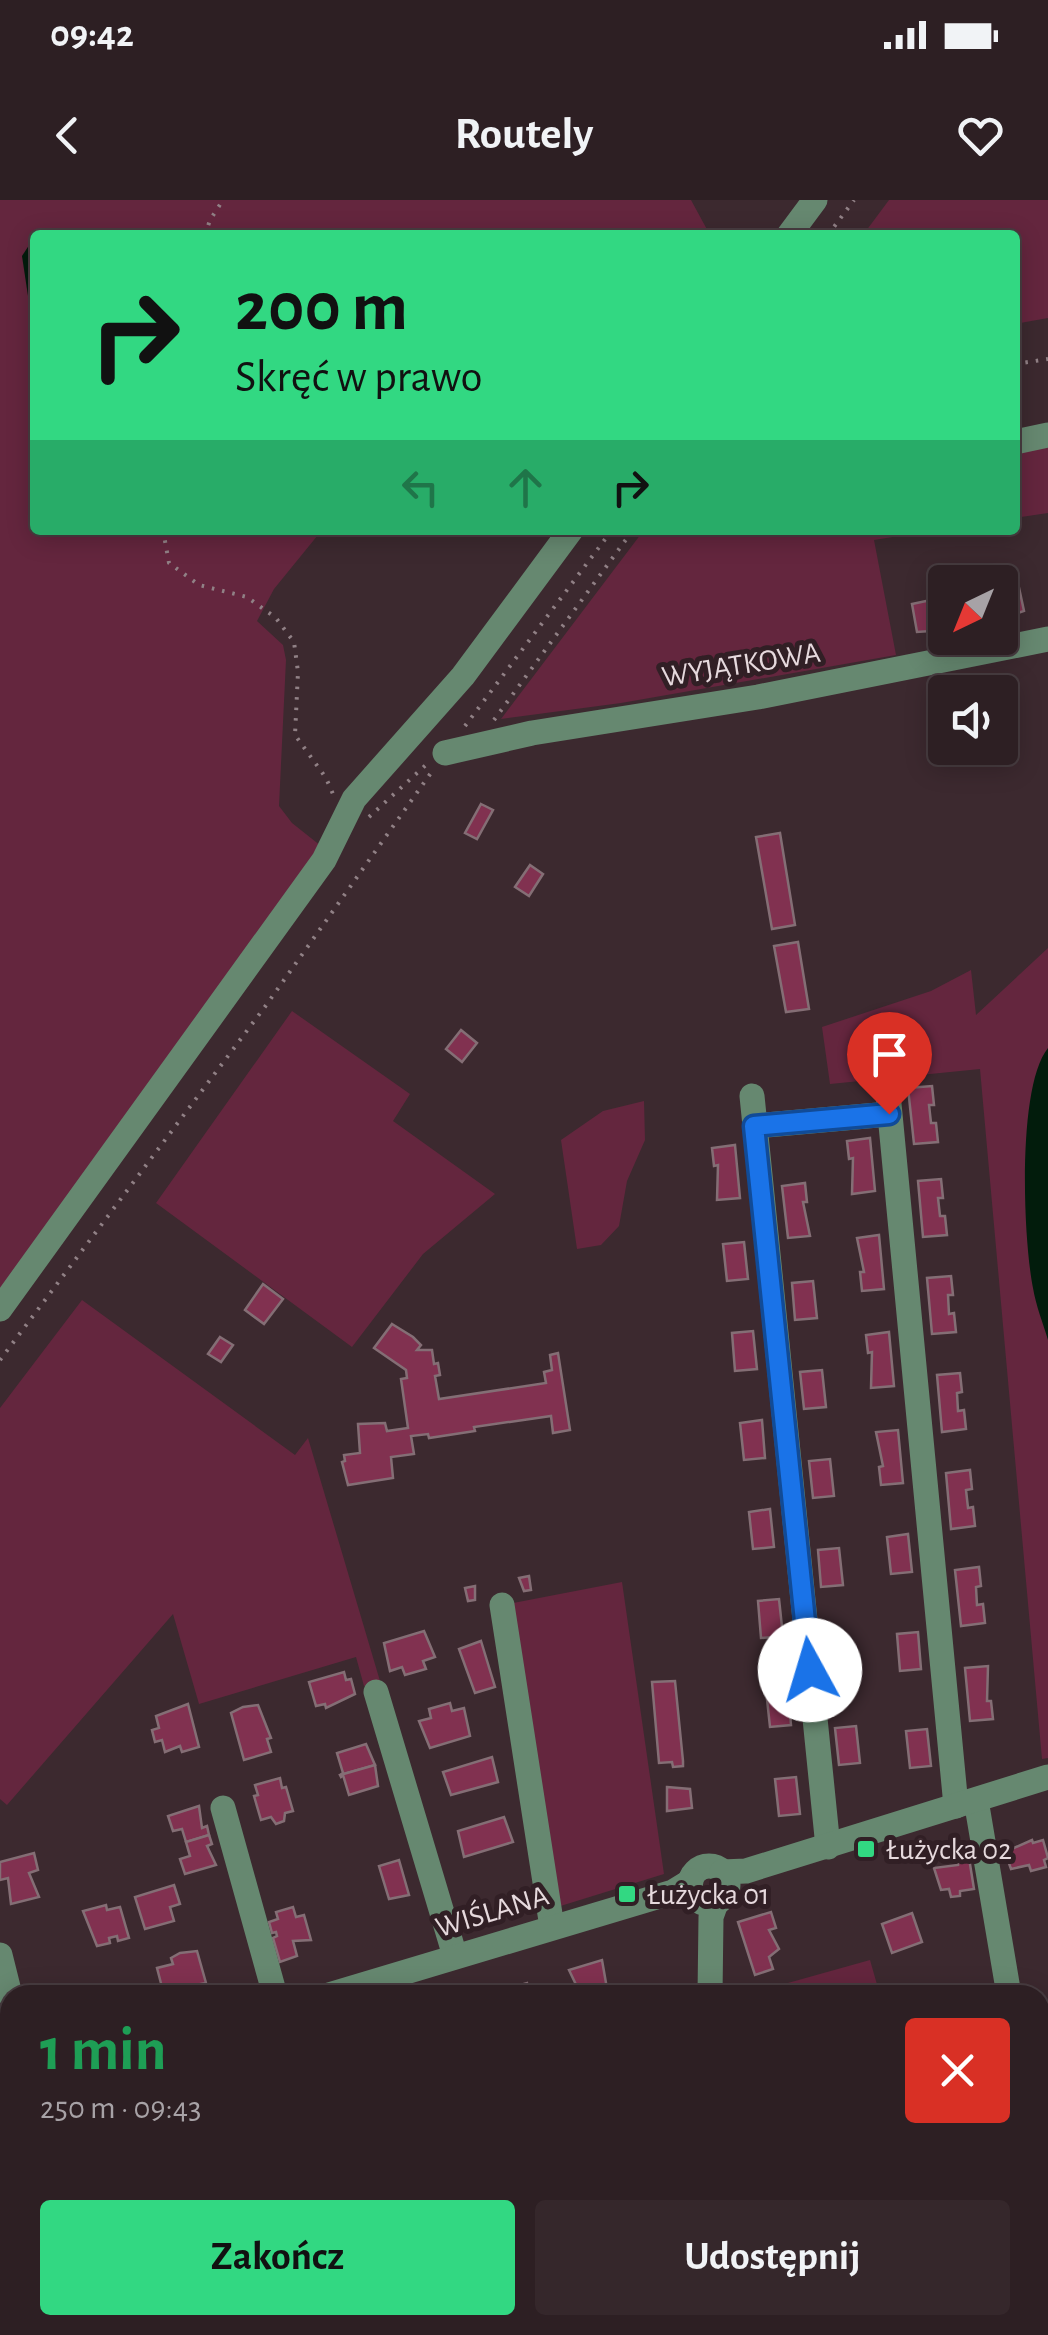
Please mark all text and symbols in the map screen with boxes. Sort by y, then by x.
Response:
text: 09:42 [50,16,134,54]
icon: back [40,108,95,163]
icon: heart [953,108,1008,163]
text: Routely [455,112,593,157]
icon: right [70,270,200,400]
text: 200 m [235,273,408,343]
text: Skręć w prawo [235,355,483,400]
icon: left [393,460,448,515]
icon: ahead [498,460,553,515]
icon: right [603,460,658,515]
north arrow [928,565,1018,655]
map controls [928,565,1018,765]
street label: WYJĄTKOWA [660,638,823,692]
button: sound [928,675,1018,765]
pin [847,1012,932,1115]
icon: arrive [862,1027,917,1082]
position arrow [758,1618,862,1722]
place label: Łużycka 02 [886,1835,1012,1865]
marker: Łużycka 02 [855,1838,877,1860]
street label: WIŚLANA [431,1878,552,1943]
place label: Łużycka 01 [647,1880,770,1910]
marker: Łużycka 01 [616,1883,638,1905]
button: close [905,2018,1010,2123]
text: 1 min [40,2021,166,2081]
text: 250 m · 09:43 [40,2092,201,2124]
button: Zakończ [40,2200,515,2315]
button: Udostępnij [535,2200,1010,2315]

